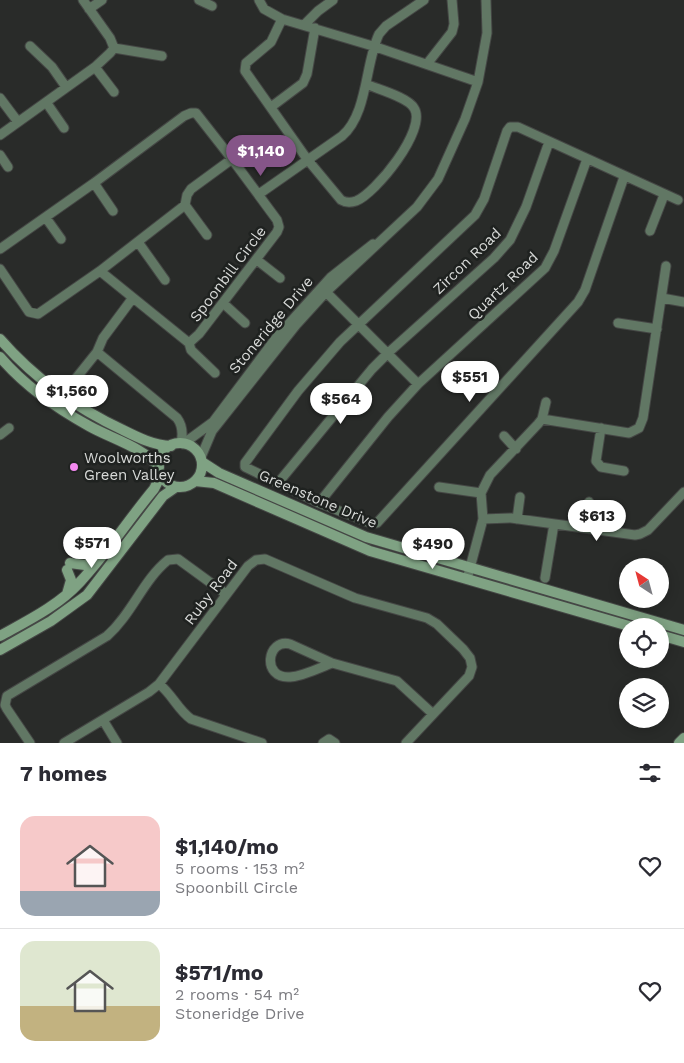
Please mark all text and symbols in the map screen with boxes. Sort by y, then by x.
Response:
pin: $1,140 [220,134,302,177]
text: $1,140 [237,141,285,160]
street label: Spoonbill Circle [186,223,270,325]
street label: Zircon Road [429,224,505,298]
street label: Quartz Road [464,248,542,324]
street label: Stoneridge Drive [225,273,317,377]
pin: $551 [440,360,500,403]
text: $551 [452,367,488,386]
pin: $1,560 [31,374,113,417]
text: $1,560 [46,381,98,400]
pin: $564 [311,382,371,425]
text: $564 [321,389,361,408]
place label: Woolworths Green Valley [84,449,175,484]
marker: Woolworths Green Valley [68,461,80,473]
street label: Greenstone Drive [256,466,380,532]
pin: $613 [567,500,627,542]
text: $613 [579,506,615,525]
pin: $571 [62,526,122,569]
pin: $490 [403,528,463,570]
text: $571 [74,533,110,552]
text: $490 [413,534,453,553]
street label: Ruby Road [181,556,241,628]
north arrow [619,558,669,608]
map controls [619,558,669,728]
button: locate [619,618,669,668]
button: layers [619,678,669,728]
icon: filters [636,759,664,787]
text: 7 homes [20,761,107,786]
text: $1,140/mo [175,834,279,859]
icon: home [60,836,120,896]
icon: heart [636,852,664,880]
text: 5 rooms · 153 m² [175,859,305,878]
text: Spoonbill Circle [175,878,298,897]
text: $571/mo [175,960,263,985]
icon: home [60,961,120,1021]
icon: heart [636,977,664,1005]
text: 2 rooms · 54 m² [175,985,299,1004]
text: Stoneridge Drive [175,1004,305,1023]

